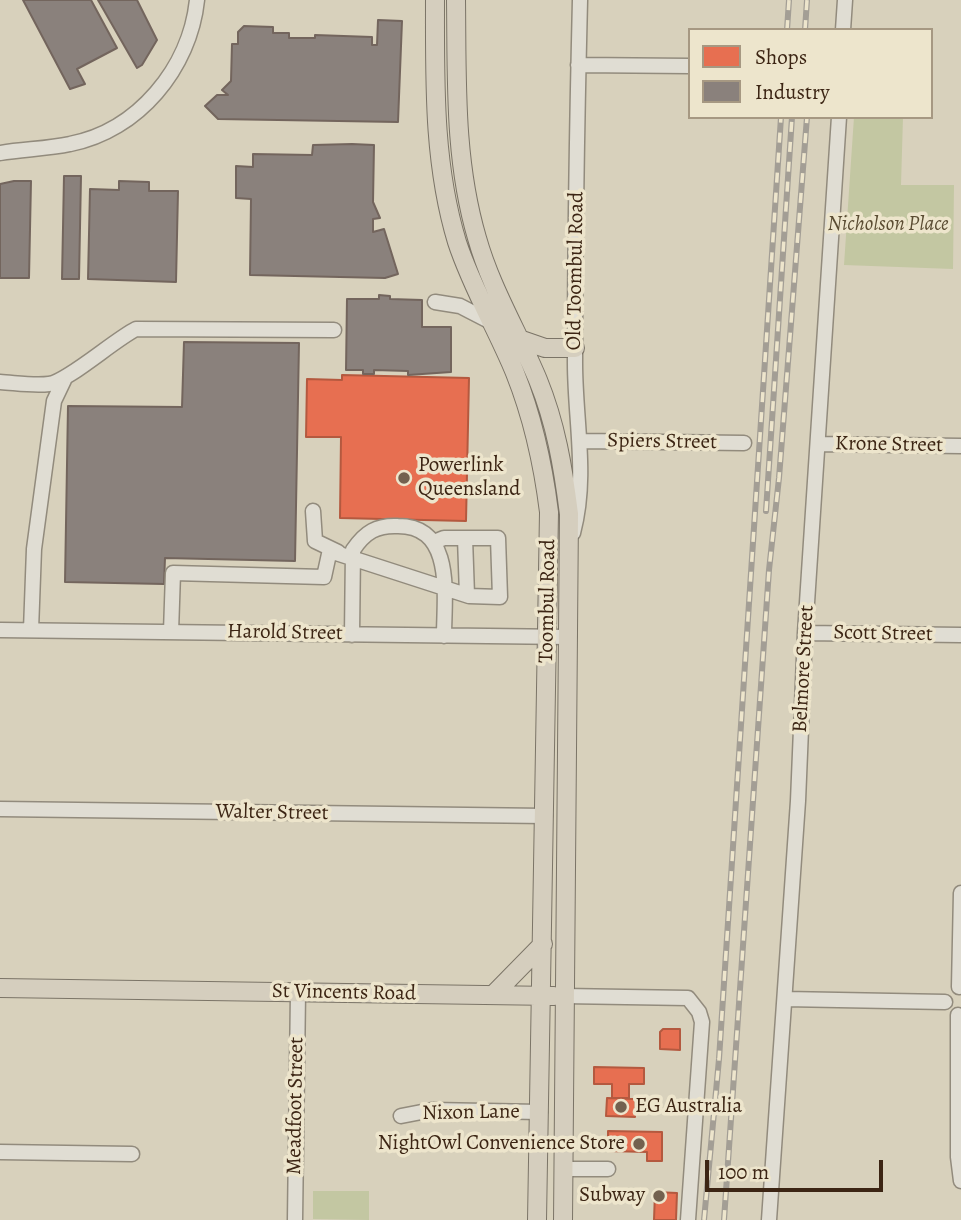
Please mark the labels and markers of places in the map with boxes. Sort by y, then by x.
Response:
place label: Powerlink Queensland [418,453,520,503]
marker: Powerlink Queensland [396,470,412,486]
place label: EG Australia [635,1094,742,1120]
marker: EG Australia [613,1099,629,1115]
place label: NightOwl Convenience Store [378,1131,625,1157]
marker: NightOwl Convenience Store [631,1136,647,1152]
place label: Subway [579,1183,645,1209]
marker: Subway [651,1188,667,1204]

